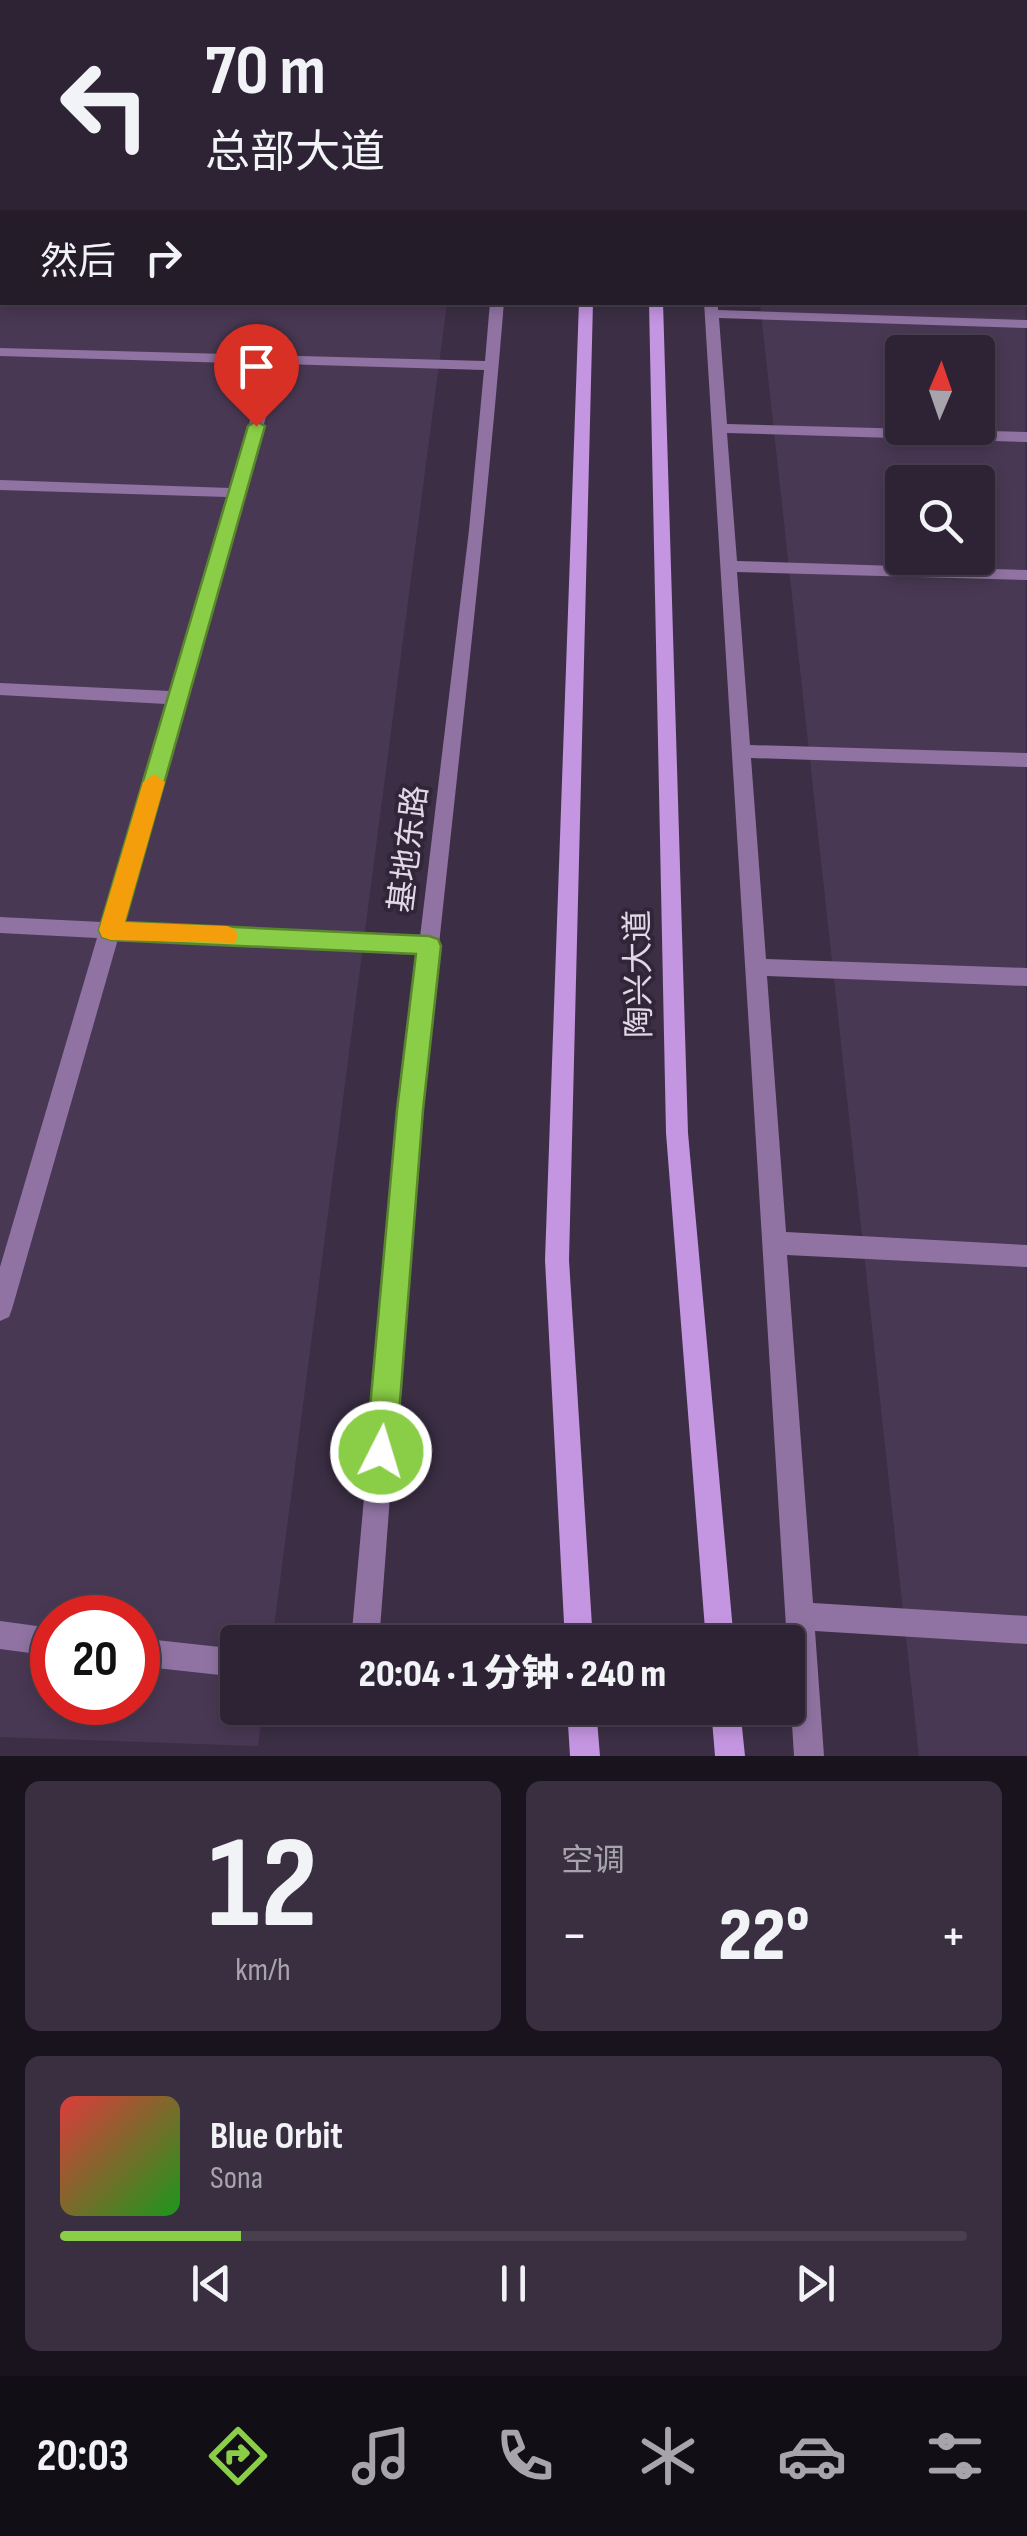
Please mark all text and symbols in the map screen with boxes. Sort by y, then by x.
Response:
text: 70 m [205,30,326,114]
icon: left [40,40,170,170]
text: 总部大道 [205,126,385,181]
icon: right [136,230,191,285]
text: 然后 [40,240,116,285]
pin [214,324,299,427]
north arrow [885,335,995,445]
map controls [885,335,995,575]
icon: arrive [229,339,284,394]
button: search [885,465,995,575]
street label: 基地东路 [382,783,437,915]
street label: 陶兴大道 [619,910,660,1038]
position arrow [329,1400,433,1504]
speed limit sign: 20 [30,1595,160,1725]
text: 20:04 · 1 分钟 · 240 m [359,1652,666,1697]
text: 12 [208,1808,318,1964]
text: 空调 [561,1842,625,1881]
text: 22° [718,1891,810,1982]
text: − [561,1903,588,1970]
text: + [940,1903,967,1970]
text: km/h [235,1951,291,1990]
text: Blue Orbit [210,2114,343,2159]
text: Sona [210,2159,263,2198]
icon: previous [184,2256,239,2311]
icon: pause [486,2256,541,2311]
icon: next [788,2256,843,2311]
icon: directions [203,2421,273,2491]
icon: music [346,2421,416,2491]
icon: phone [490,2421,560,2491]
icon: climate [633,2421,703,2491]
icon: car [777,2421,847,2491]
icon: filters [920,2421,990,2491]
text: 20:03 [37,2429,129,2484]

